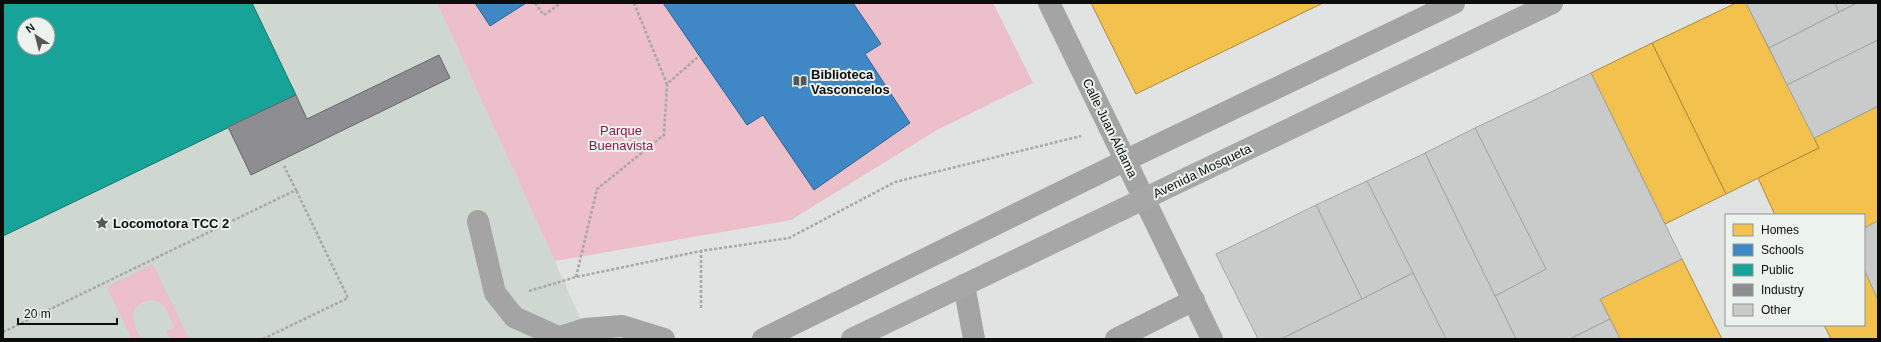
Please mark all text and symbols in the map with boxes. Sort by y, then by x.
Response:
north arrow [16,16,56,56]
text: N [23,21,37,35]
place label: Biblioteca Vasconcelos [811,67,890,97]
library icon: Biblioteca Vasconcelos [792,73,808,89]
street label: Calle Juan Aldama [1079,76,1141,181]
park label: Parque Buenavista [589,123,654,153]
street label: Avenida Mosqueta [1150,140,1254,201]
legend [1725,214,1865,326]
place icon: Locomotora TCC 2 [94,215,110,231]
place label: Locomotora TCC 2 [113,216,229,231]
text: Homes [1761,223,1799,237]
text: Schools [1761,243,1804,257]
text: Public [1761,263,1794,277]
text: Industry [1761,283,1804,297]
scale bar [18,300,117,326]
text: Other [1761,303,1791,317]
text: 20 m [24,307,51,321]

